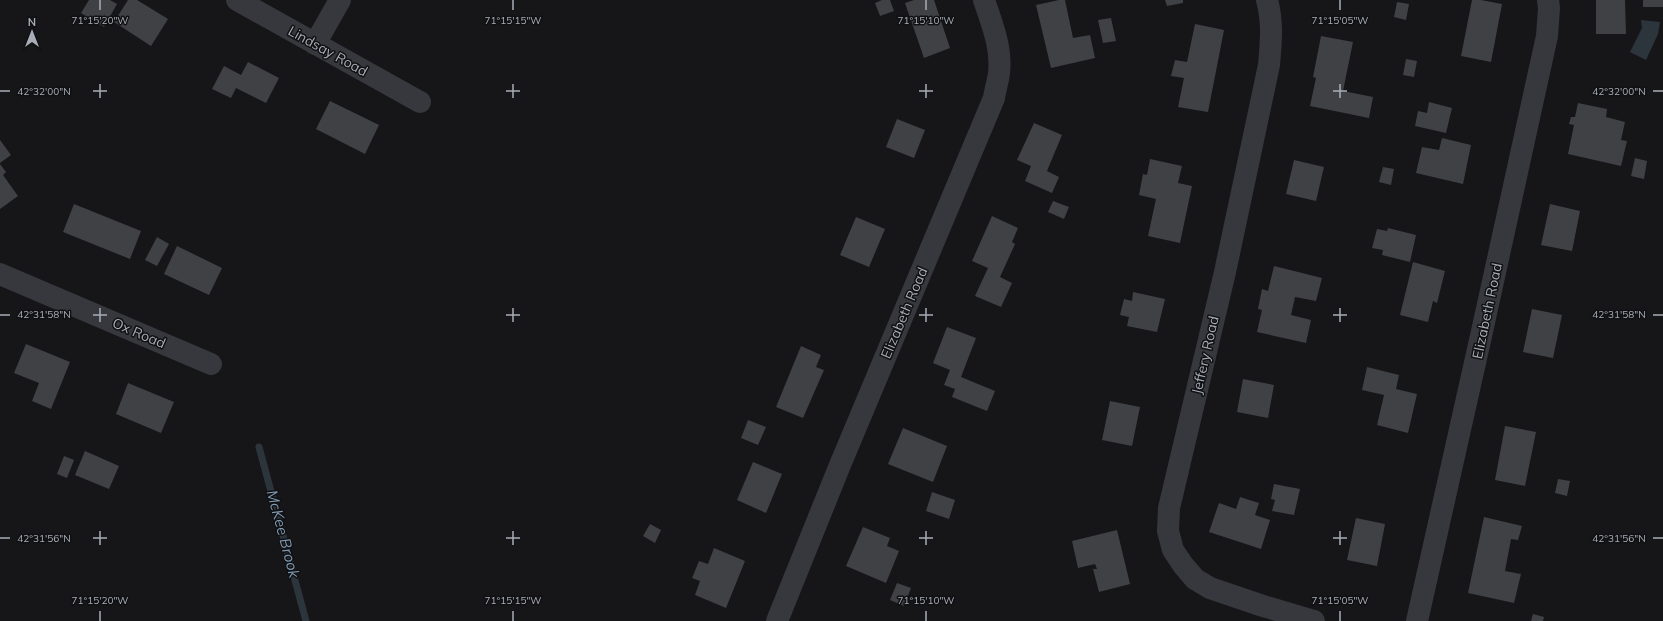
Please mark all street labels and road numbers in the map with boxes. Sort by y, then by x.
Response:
street label: Lindsay Road [285,22,371,80]
street label: Elizabeth Road [1468,261,1506,361]
street label: Elizabeth Road [877,265,931,361]
street label: Ox Road [110,314,168,352]
street label: Jeffery Road [1187,314,1223,396]

